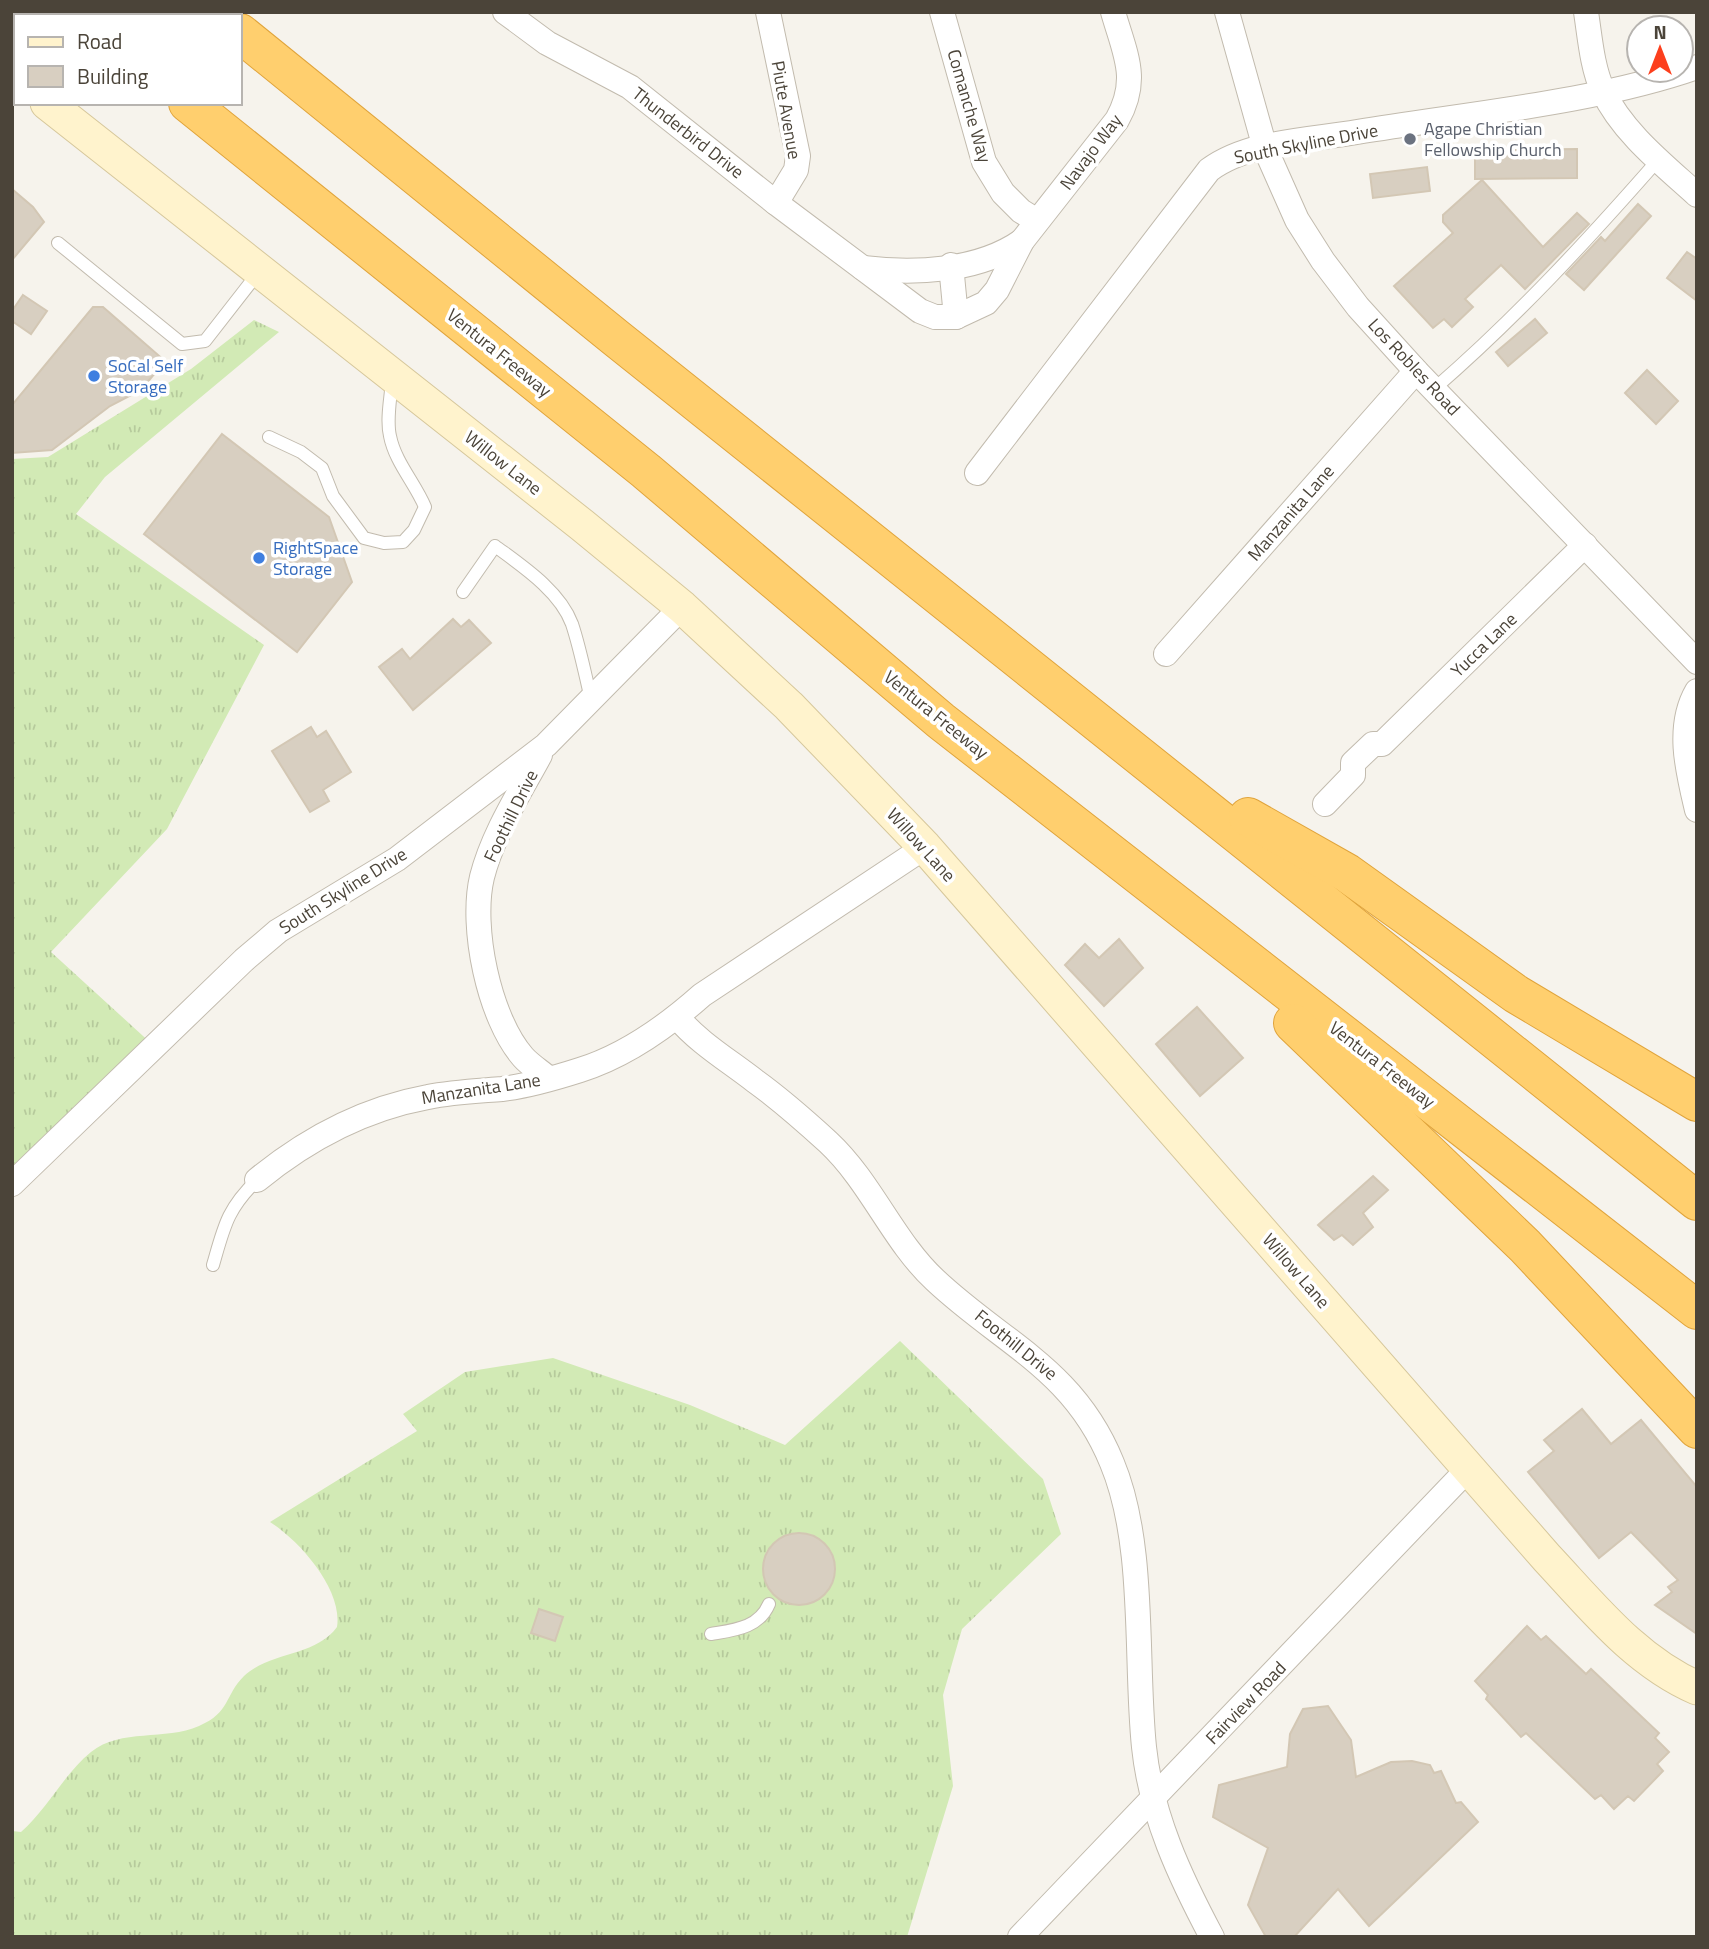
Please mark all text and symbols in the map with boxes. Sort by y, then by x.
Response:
legend [14,14,242,105]
north arrow [1625,14,1695,84]
text: N [1653,17,1667,46]
text: Road [77,25,122,57]
street label: Comanche Way [940,46,999,166]
street label: Piute Avenue [765,58,808,161]
text: Building [77,60,149,92]
street label: Thunderbird Drive [627,80,750,185]
street label: Navajo Way [1053,108,1128,196]
place label: Agape Christian Fellowship Church [1424,115,1562,163]
street label: South Skyline Drive [1232,116,1380,171]
marker: Agape Christian Fellowship Church [1402,131,1418,147]
street label: Ventura Freeway [441,302,558,404]
street label: Los Robles Road [1362,312,1467,422]
place label: SoCal Self Storage [108,352,183,400]
marker: SoCal Self Storage [86,368,102,384]
street label: Willow Lane [459,424,548,501]
street label: Manzanita Lane [1241,458,1340,567]
place label: RightSpace Storage [273,534,358,582]
marker: RightSpace Storage [251,550,267,566]
street label: Yucca Lane [1444,606,1523,683]
street label: Ventura Freeway [878,664,995,766]
street label: Foothill Drive [477,765,545,866]
street label: Willow Lane [881,802,962,888]
street label: South Skyline Drive [274,840,412,941]
street label: Ventura Freeway [1323,1015,1441,1115]
street label: Manzanita Lane [419,1066,542,1111]
street label: Willow Lane [1256,1227,1337,1314]
street label: Foothill Drive [969,1303,1064,1386]
street label: Fairview Road [1199,1655,1292,1750]

